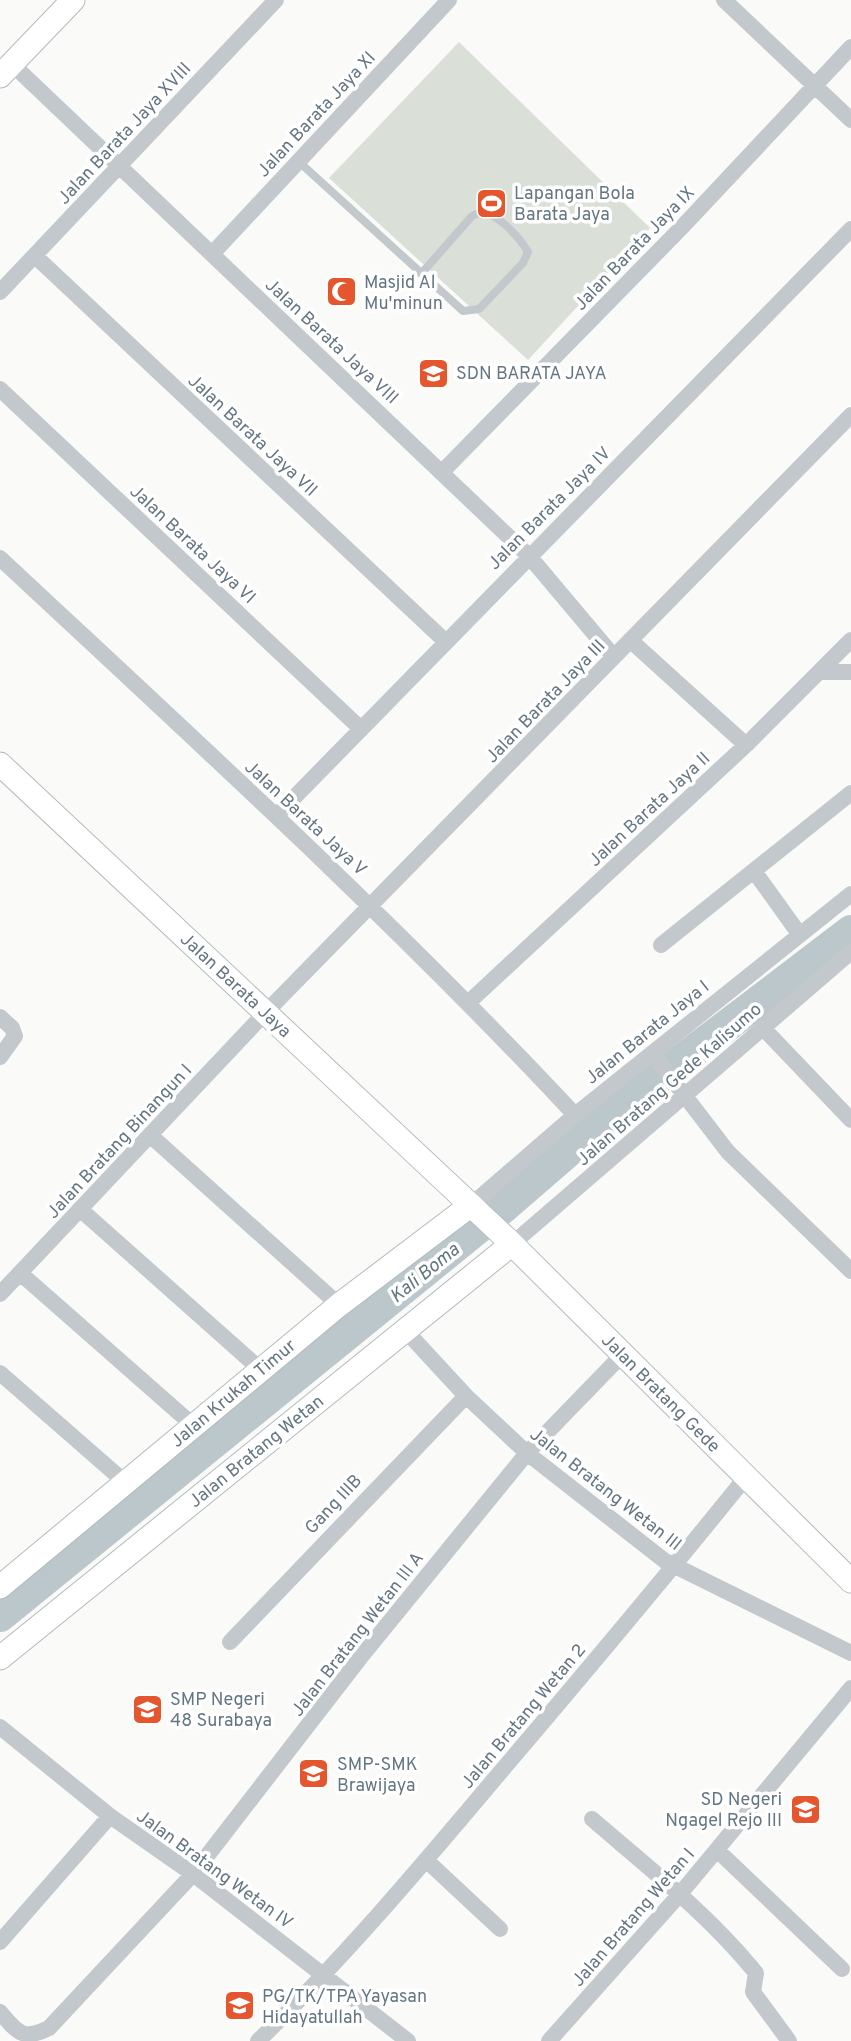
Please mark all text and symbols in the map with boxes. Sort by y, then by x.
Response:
street label: Jalan Barata Jaya XI [253,47,381,183]
street label: Jalan Barata Jaya XVIII [53,58,197,210]
street label: Jalan Barata Jaya IX [570,182,700,316]
place label: Lapangan Bola Barata Jaya [514,183,635,227]
sports icon: Lapangan Bola Barata Jaya [474,186,508,220]
place label: Masjid Al Mu'minun [364,272,443,316]
street label: Jalan Barata Jaya VIII [259,274,403,410]
mosque icon: Masjid Al Mu'minun [324,275,358,309]
school or university icon: SDN BARATA JAYA [416,356,450,390]
place label: SDN BARATA JAYA [456,363,607,386]
street label: Jalan Barata Jaya VII [182,370,322,502]
street label: Jalan Barata Jaya IV [484,443,616,575]
street label: Jalan Barata Jaya VI [124,481,260,609]
street label: Jalan Barata Jaya III [481,635,611,769]
street label: Jalan Barata Jaya II [584,748,716,872]
street label: Jalan Barata Jaya V [239,756,371,882]
street label: Jalan Barata Jaya [175,929,295,1044]
street label: Jalan Barata Jaya I [581,976,715,1090]
street label: Jalan Bratang Gede Kalisumo [573,998,767,1172]
street label: Jalan Bratang Binangun I [42,1060,198,1224]
water label: Kali Boma [386,1238,465,1309]
street label: Jalan Bratang Gede [596,1330,724,1458]
street label: Jalan Krukah Timur [167,1335,301,1453]
street label: Jalan Bratang Wetan [185,1391,329,1514]
street label: Jalan Bratang Wetan III [524,1424,686,1557]
street label: Gang IIIB [301,1470,368,1540]
street label: Jalan Bratang Wetan III A [287,1548,430,1722]
street label: Jalan Bratang Wetan 2 [457,1640,592,1794]
place label: SMP Negeri 48 Surabaya [170,1689,272,1733]
school or university icon: SMP Negeri 48 Surabaya [130,1692,164,1726]
place label: SMP-SMK Brawijaya [337,1754,418,1798]
school or university icon: SMP-SMK Brawijaya [297,1757,331,1791]
place label: SD Negeri Ngagel Rejo III [665,1789,782,1833]
school or university icon: SD Negeri Ngagel Rejo III [788,1792,822,1826]
street label: Jalan Bratang Wetan IV [131,1806,297,1935]
street label: Jalan Bratang Wetan I [568,1844,701,1992]
place label: PG/TK/TPA Yayasan Hidayatullah [262,1986,427,2030]
school or university icon: PG/TK/TPA Yayasan Hidayatullah [222,1989,256,2023]

